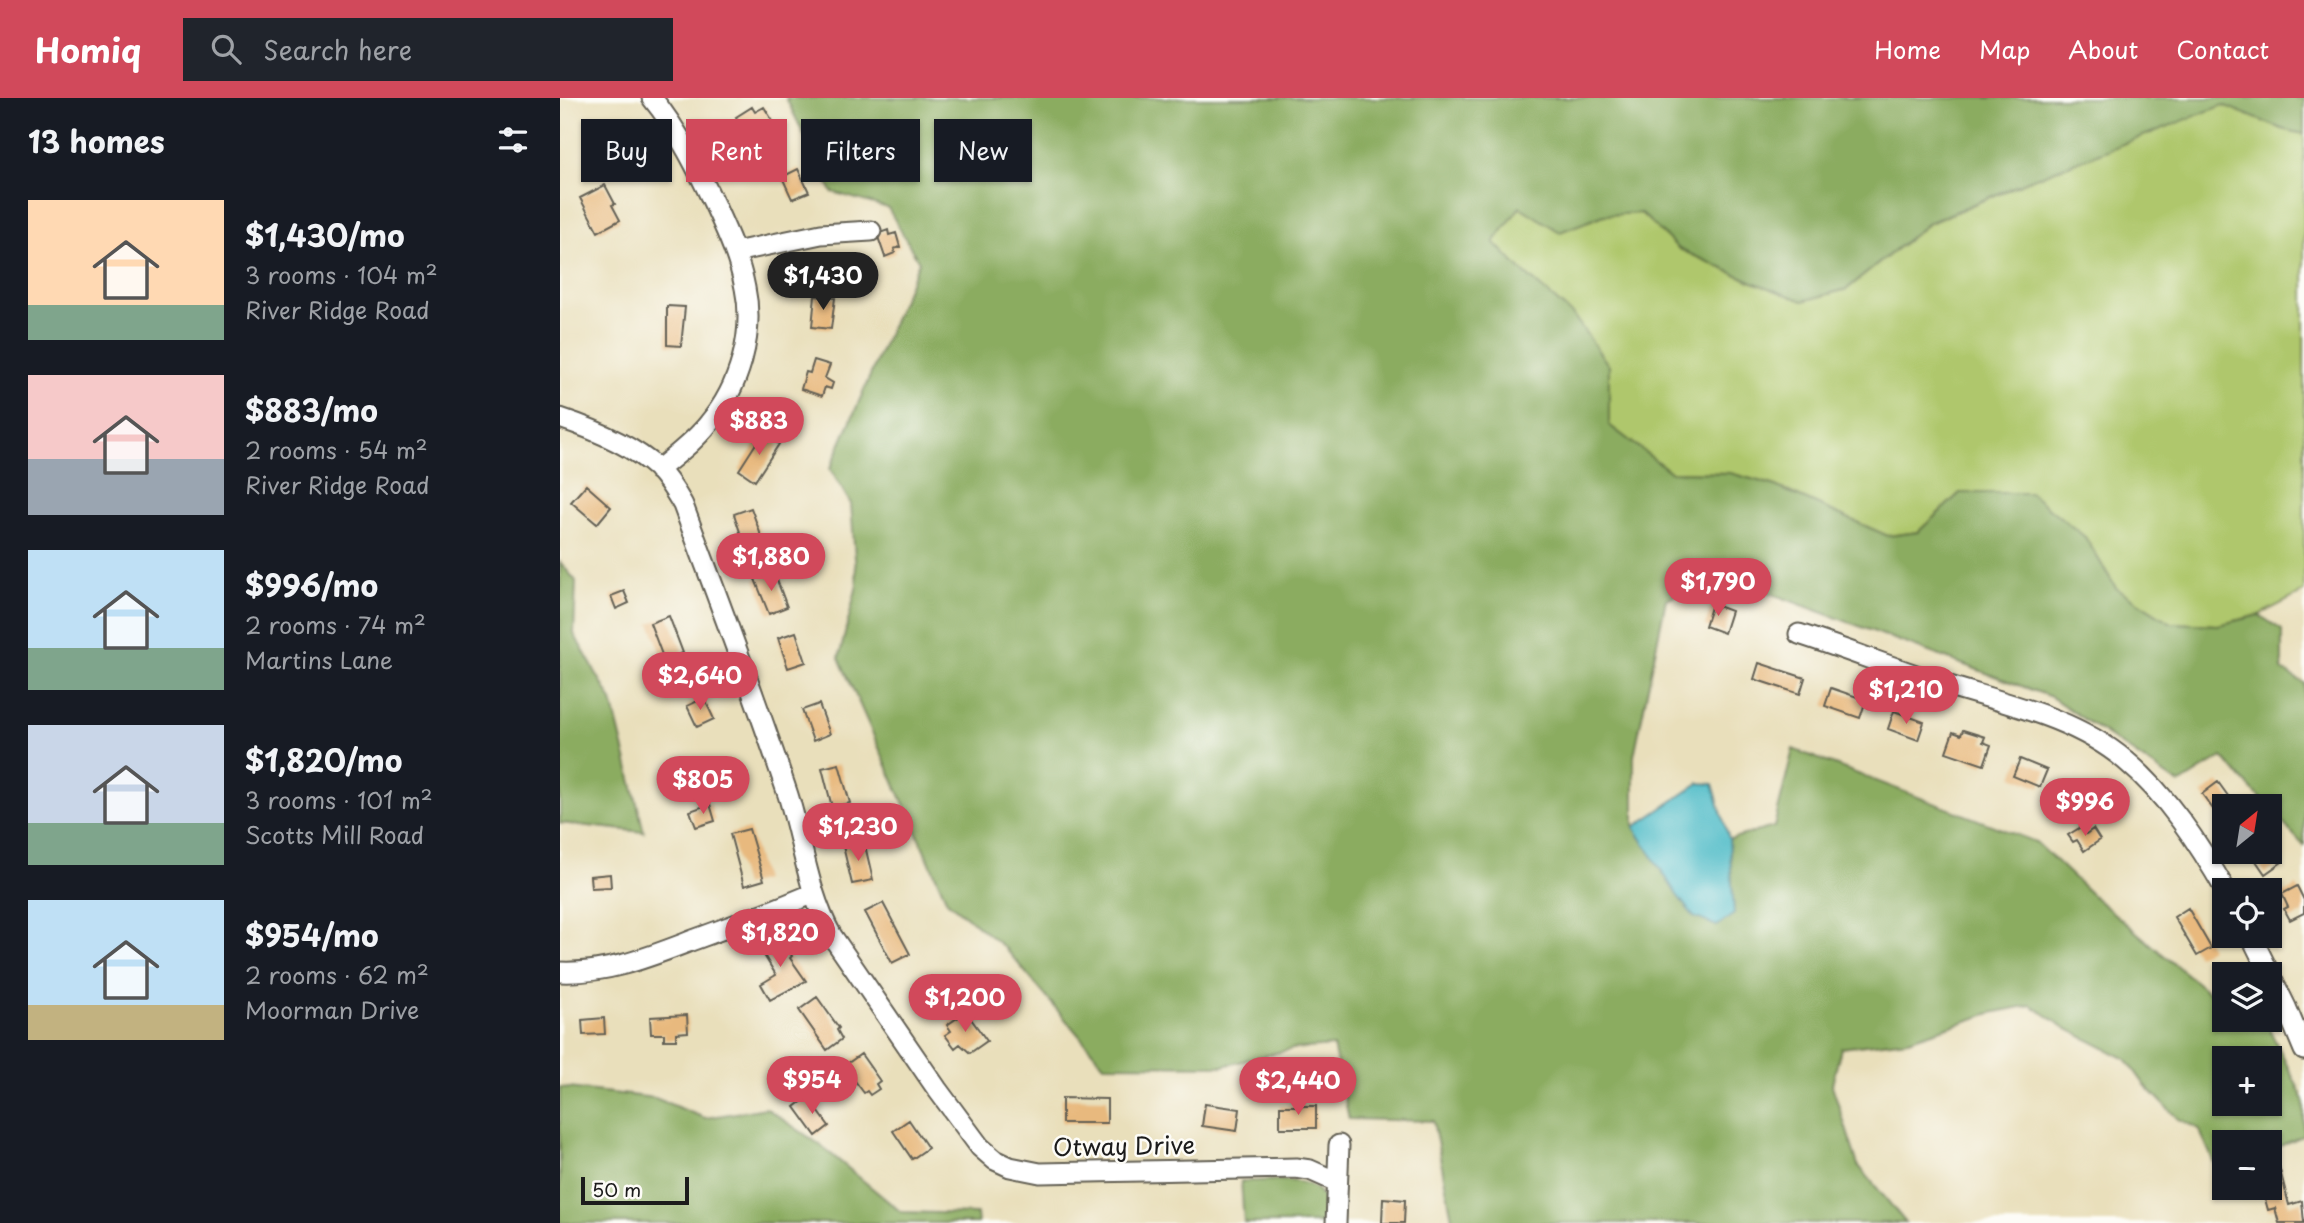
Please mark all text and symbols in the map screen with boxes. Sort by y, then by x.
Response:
search box [183,18,673,81]
text: Homiq [35,24,141,74]
icon: search [207,30,245,68]
text: Search here [263,30,412,69]
text: Home [1874,31,1941,67]
text: Map [1979,31,2030,67]
text: About [2068,31,2138,67]
text: Contact [2176,31,2269,67]
text: 13 homes [28,118,165,163]
chip: Buy [581,119,672,182]
chip: Rent [686,119,787,182]
chip: Filters [801,119,920,182]
chip: New [934,119,1032,182]
icon: filters [494,121,532,159]
text: $1,430/mo [245,212,405,257]
icon: home [84,228,168,312]
pin: $1,430 [766,252,880,312]
text: 3 rooms · 104 m² [245,257,438,292]
text: $1,430 [783,257,863,292]
text: River Ridge Road [245,292,430,327]
text: $883/mo [245,387,378,432]
pin: $883 [718,398,800,457]
text: $883 [730,402,788,437]
icon: home [84,403,168,487]
text: 2 rooms · 54 m² [245,432,428,467]
text: River Ridge Road [245,467,430,502]
pin: $1,880 [714,533,828,593]
text: $1,880 [732,538,810,573]
pin: $1,790 [1661,559,1775,618]
text: $996/mo [245,562,378,607]
text: $1,790 [1680,563,1756,598]
icon: home [84,578,168,662]
text: 2 rooms · 74 m² [245,607,426,642]
text: Martins Lane [245,642,393,677]
pin: $2,640 [643,652,757,712]
text: $2,640 [658,657,742,692]
pin: $1,210 [1849,666,1963,726]
text: $1,210 [1869,671,1943,706]
text: $1,820/mo [245,737,402,782]
icon: home [84,753,168,837]
pin: $805 [662,756,744,816]
text: $805 [673,761,733,796]
pin: $996 [2044,778,2126,838]
text: 3 rooms · 101 m² [245,782,433,817]
text: $996 [2056,783,2114,818]
north arrow [2212,794,2282,864]
map controls [2212,794,2282,1200]
pin: $1,230 [801,804,915,863]
text: $1,230 [818,808,898,843]
text: Scotts Mill Road [245,817,424,852]
button: locate [2212,878,2282,948]
pin: $1,820 [723,910,837,969]
text: $954/mo [245,912,379,957]
text: $1,820 [741,914,819,949]
icon: home [84,928,168,1012]
text: 2 rooms · 62 m² [245,957,429,992]
button: layers [2212,962,2282,1032]
pin: $1,200 [908,974,1022,1034]
text: $1,200 [925,979,1005,1014]
text: Moorman Drive [245,992,419,1027]
button: + [2212,1046,2282,1116]
pin: $954 [771,1056,853,1116]
pin: $2,440 [1241,1058,1355,1117]
text: $954 [783,1061,841,1096]
text: $2,440 [1255,1062,1341,1097]
street label: Otway Drive [1052,1126,1195,1164]
button: − [2212,1130,2282,1200]
scale bar [581,1174,690,1206]
text: 50 m [592,1175,641,1203]

